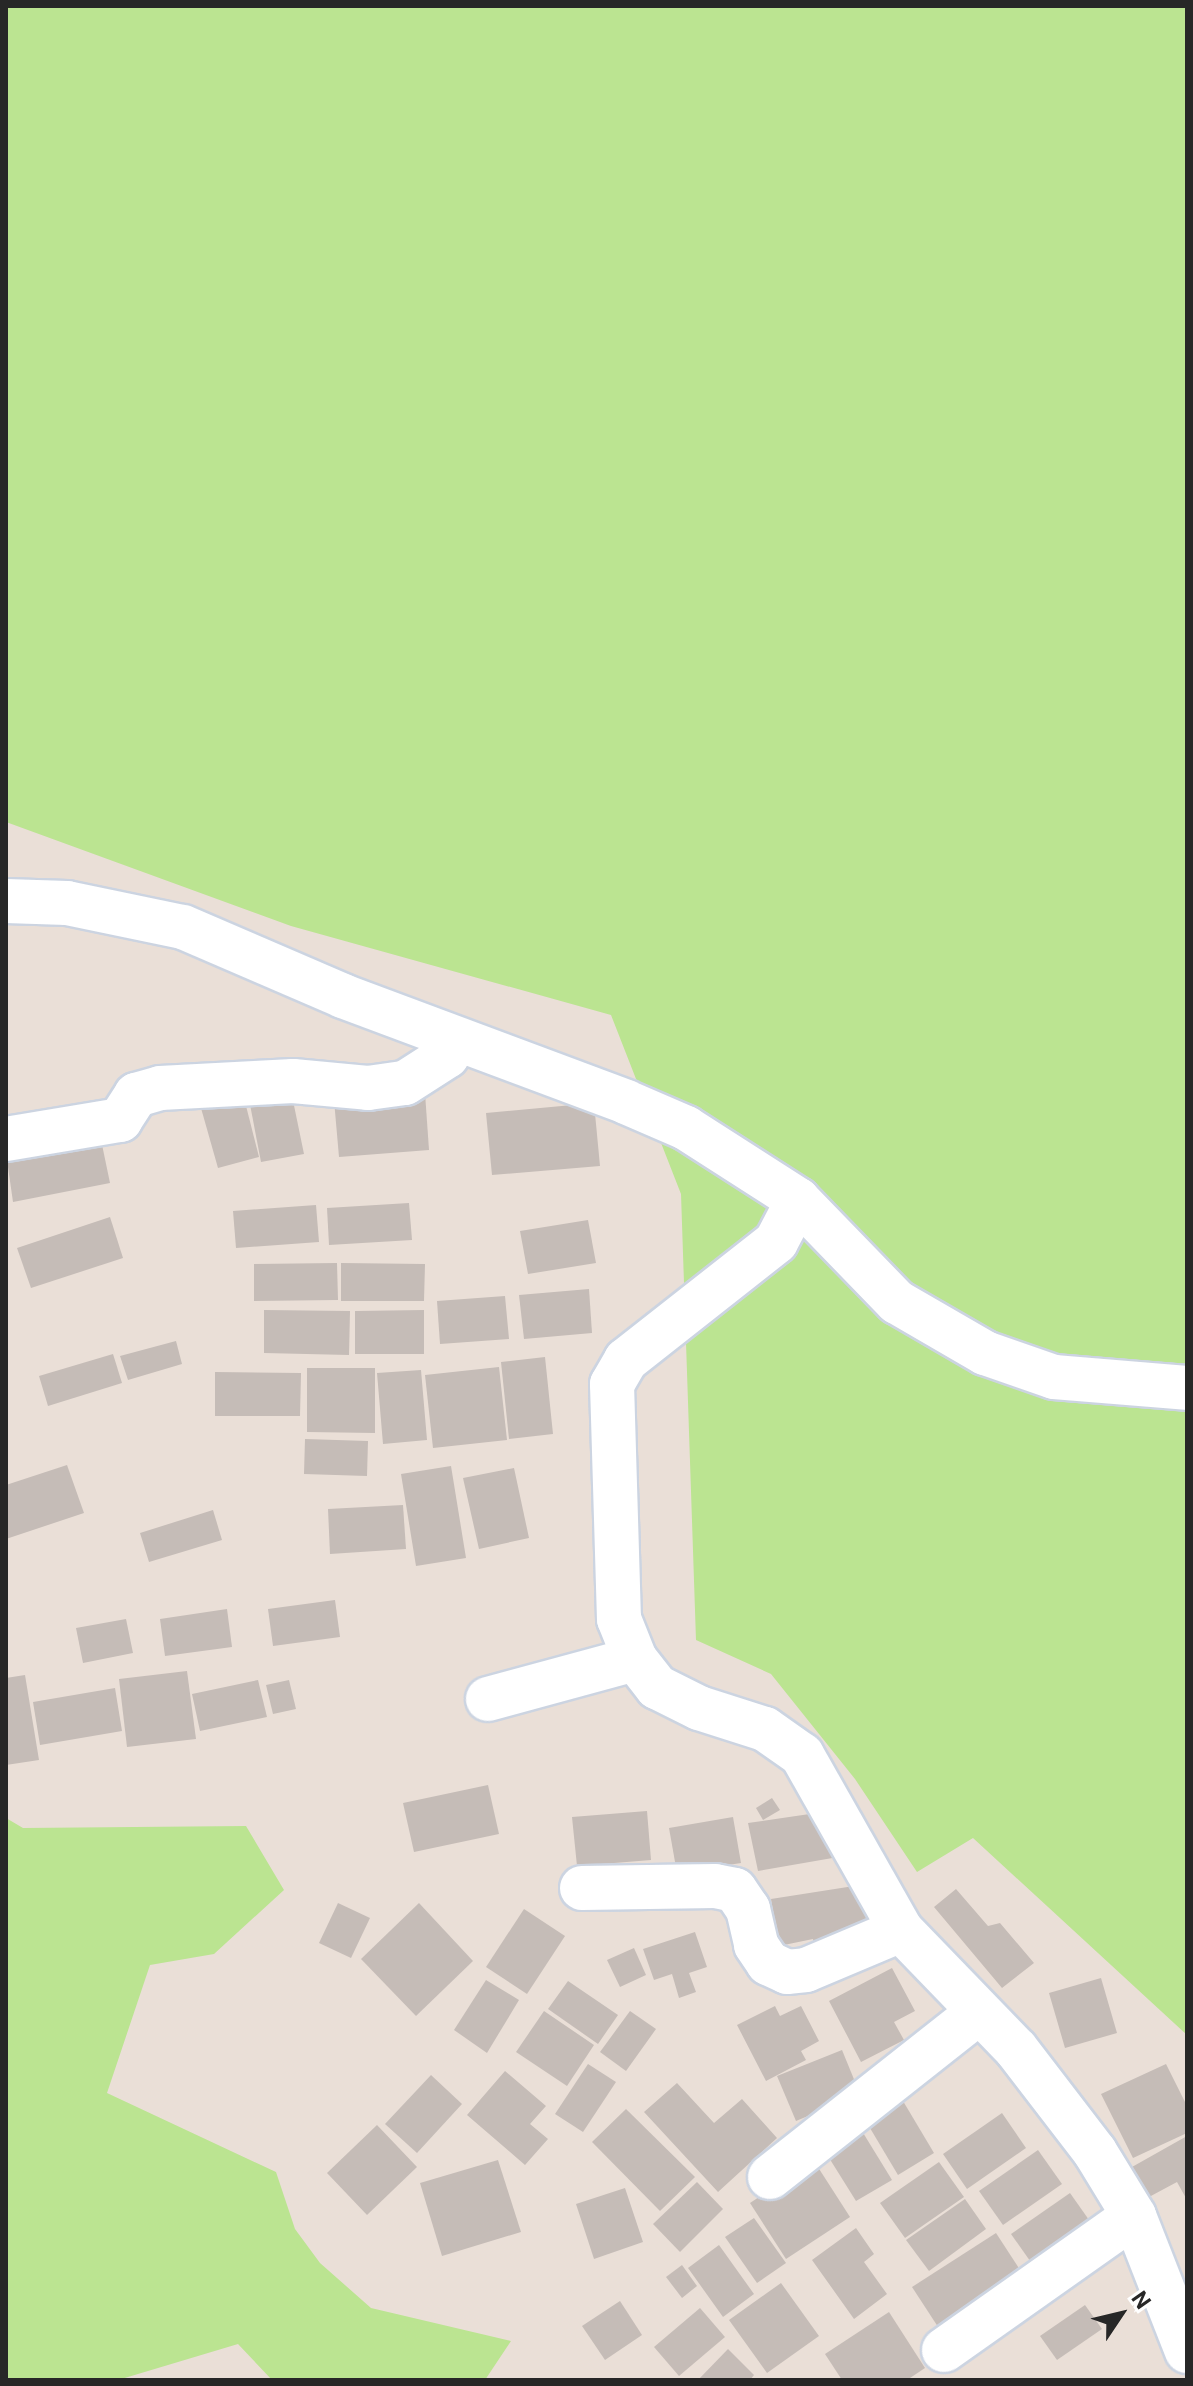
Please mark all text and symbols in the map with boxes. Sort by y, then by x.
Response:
north arrow [1081,2274,1161,2354]
text: N [1126,2286,1156,2313]

